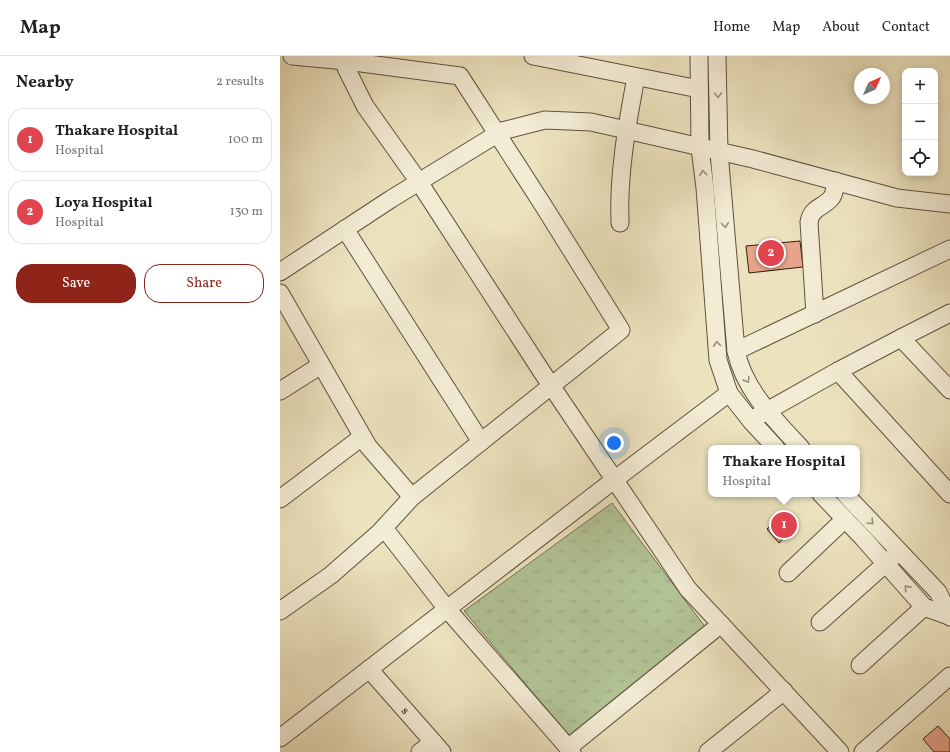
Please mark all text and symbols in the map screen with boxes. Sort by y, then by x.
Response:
text: Map [20,15,61,41]
text: Home [713,18,750,37]
text: Map [772,18,800,37]
text: About [822,18,860,37]
text: Contact [882,18,930,37]
north arrow [854,68,890,104]
map controls [902,68,938,176]
button: + [902,68,938,104]
text: Nearby [16,71,74,94]
text: 2 results [216,73,264,91]
one-way arrow [713,92,722,98]
button: − [902,104,938,140]
text: Thakare Hospital [55,121,178,142]
text: 1 [27,131,33,149]
text: 100 m [228,131,263,149]
button: locate [902,140,938,176]
text: Hospital [55,142,104,160]
one-way arrow [699,170,708,176]
text: Loya Hospital [55,193,152,214]
text: 2 [27,203,33,221]
text: 130 m [230,203,263,221]
text: Hospital [55,214,104,232]
one-way arrow [720,222,729,228]
pin: 2 [758,238,784,268]
button: Save [16,264,136,303]
button: Share [144,264,264,303]
one-way arrow [712,341,721,348]
one-way arrow [742,376,749,383]
your location [604,433,624,453]
popup [708,445,860,497]
text: Thakare Hospital [722,452,846,473]
text: Hospital [722,473,771,491]
pin: 1 [771,510,797,540]
one-way arrow [867,517,874,525]
one-way arrow [904,585,911,592]
street label: s [397,704,413,718]

